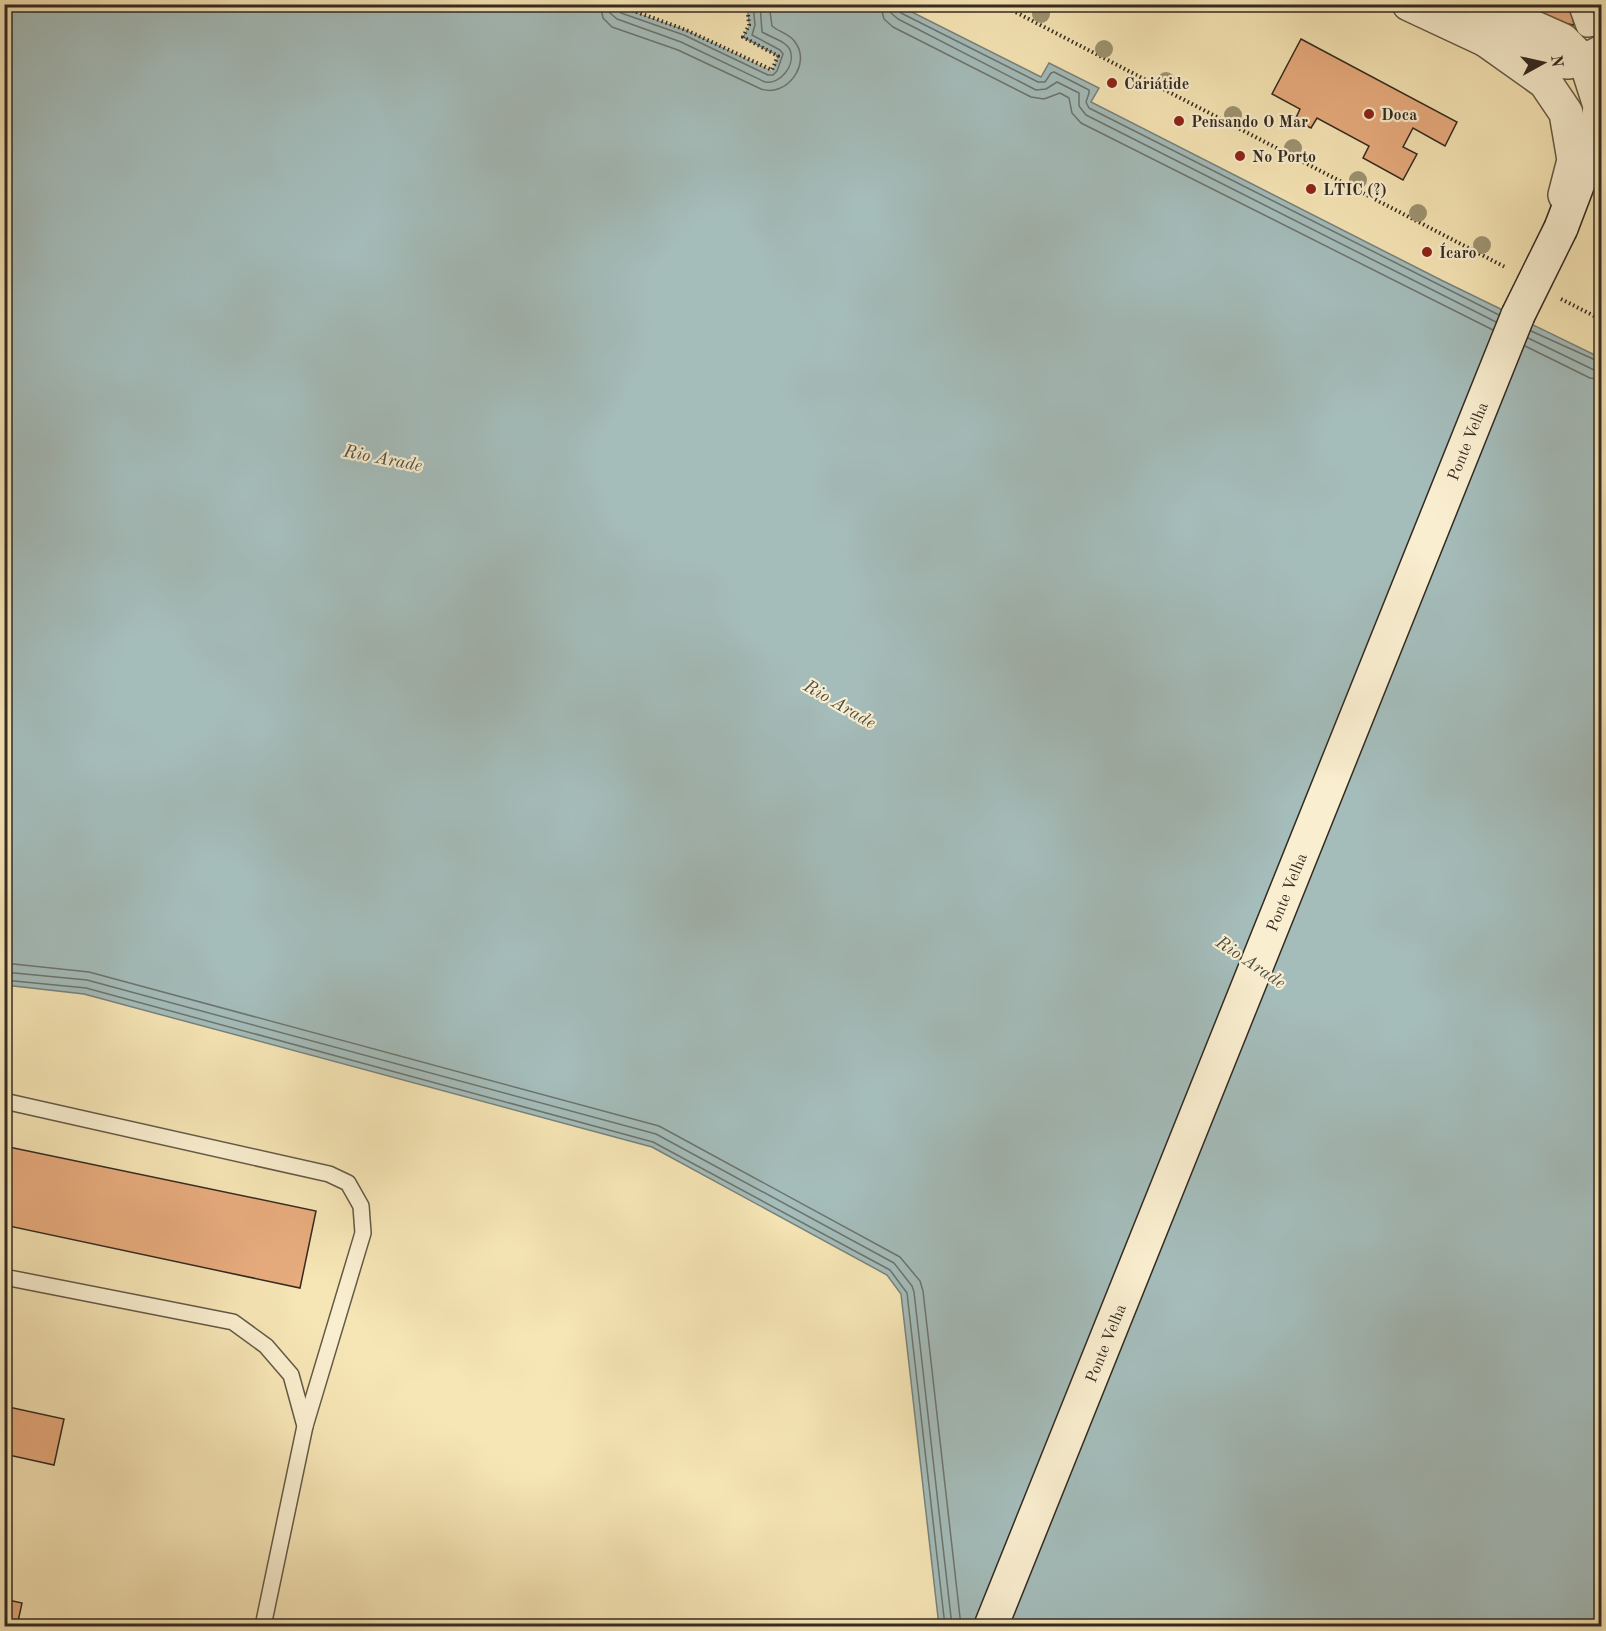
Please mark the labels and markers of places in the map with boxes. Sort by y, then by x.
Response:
marker: Cariátide [1105,76,1119,90]
place label: Cariátide [1124,77,1189,93]
marker: Doca [1362,107,1376,121]
place label: Doca [1381,108,1417,124]
marker: Pensando O Mar [1172,114,1186,128]
place label: Pensando O Mar [1191,115,1308,131]
marker: No Porto [1233,149,1247,163]
place label: No Porto [1252,150,1316,166]
marker: LTIC (?) [1304,182,1318,196]
place label: LTIC (?) [1323,182,1387,199]
place label: Ícaro [1439,242,1477,262]
marker: Ícaro [1420,245,1434,259]

